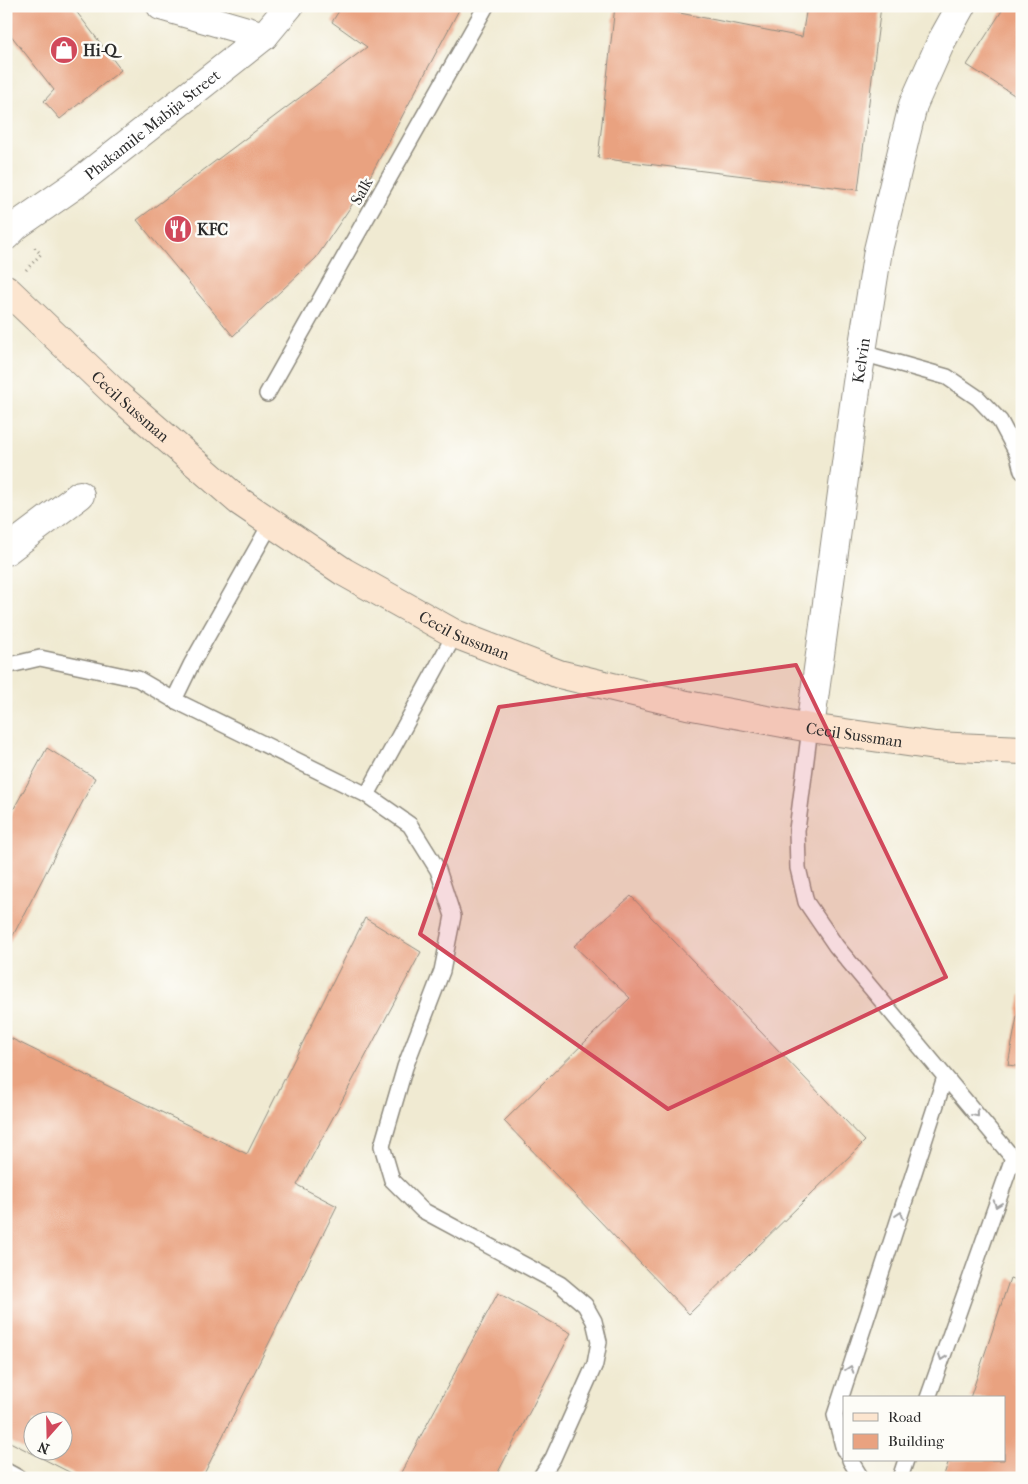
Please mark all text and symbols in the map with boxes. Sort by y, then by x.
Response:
shop icon: Hi-Q [49,35,79,65]
place label: Hi-Q [83,41,123,60]
street label: Phakamile Mabija Street [81,65,224,184]
street label: Salk [346,174,377,208]
restaurant icon: KFC [163,214,193,244]
place label: KFC [197,220,228,239]
street label: Kelvin [848,336,874,385]
street label: Cecil Sussman [88,367,174,446]
street label: Cecil Sussman [415,607,513,664]
street label: Cecil Sussman [805,719,905,751]
one-way arrow [971,1108,979,1117]
one-way arrow [993,1199,1003,1208]
one-way arrow [895,1211,905,1220]
one-way arrow [938,1353,948,1361]
one-way arrow [844,1366,854,1374]
legend [843,1396,1006,1462]
text: Road [888,1408,922,1426]
north arrow [22,1412,72,1462]
text: Building [888,1432,945,1450]
text: N [35,1438,52,1458]

